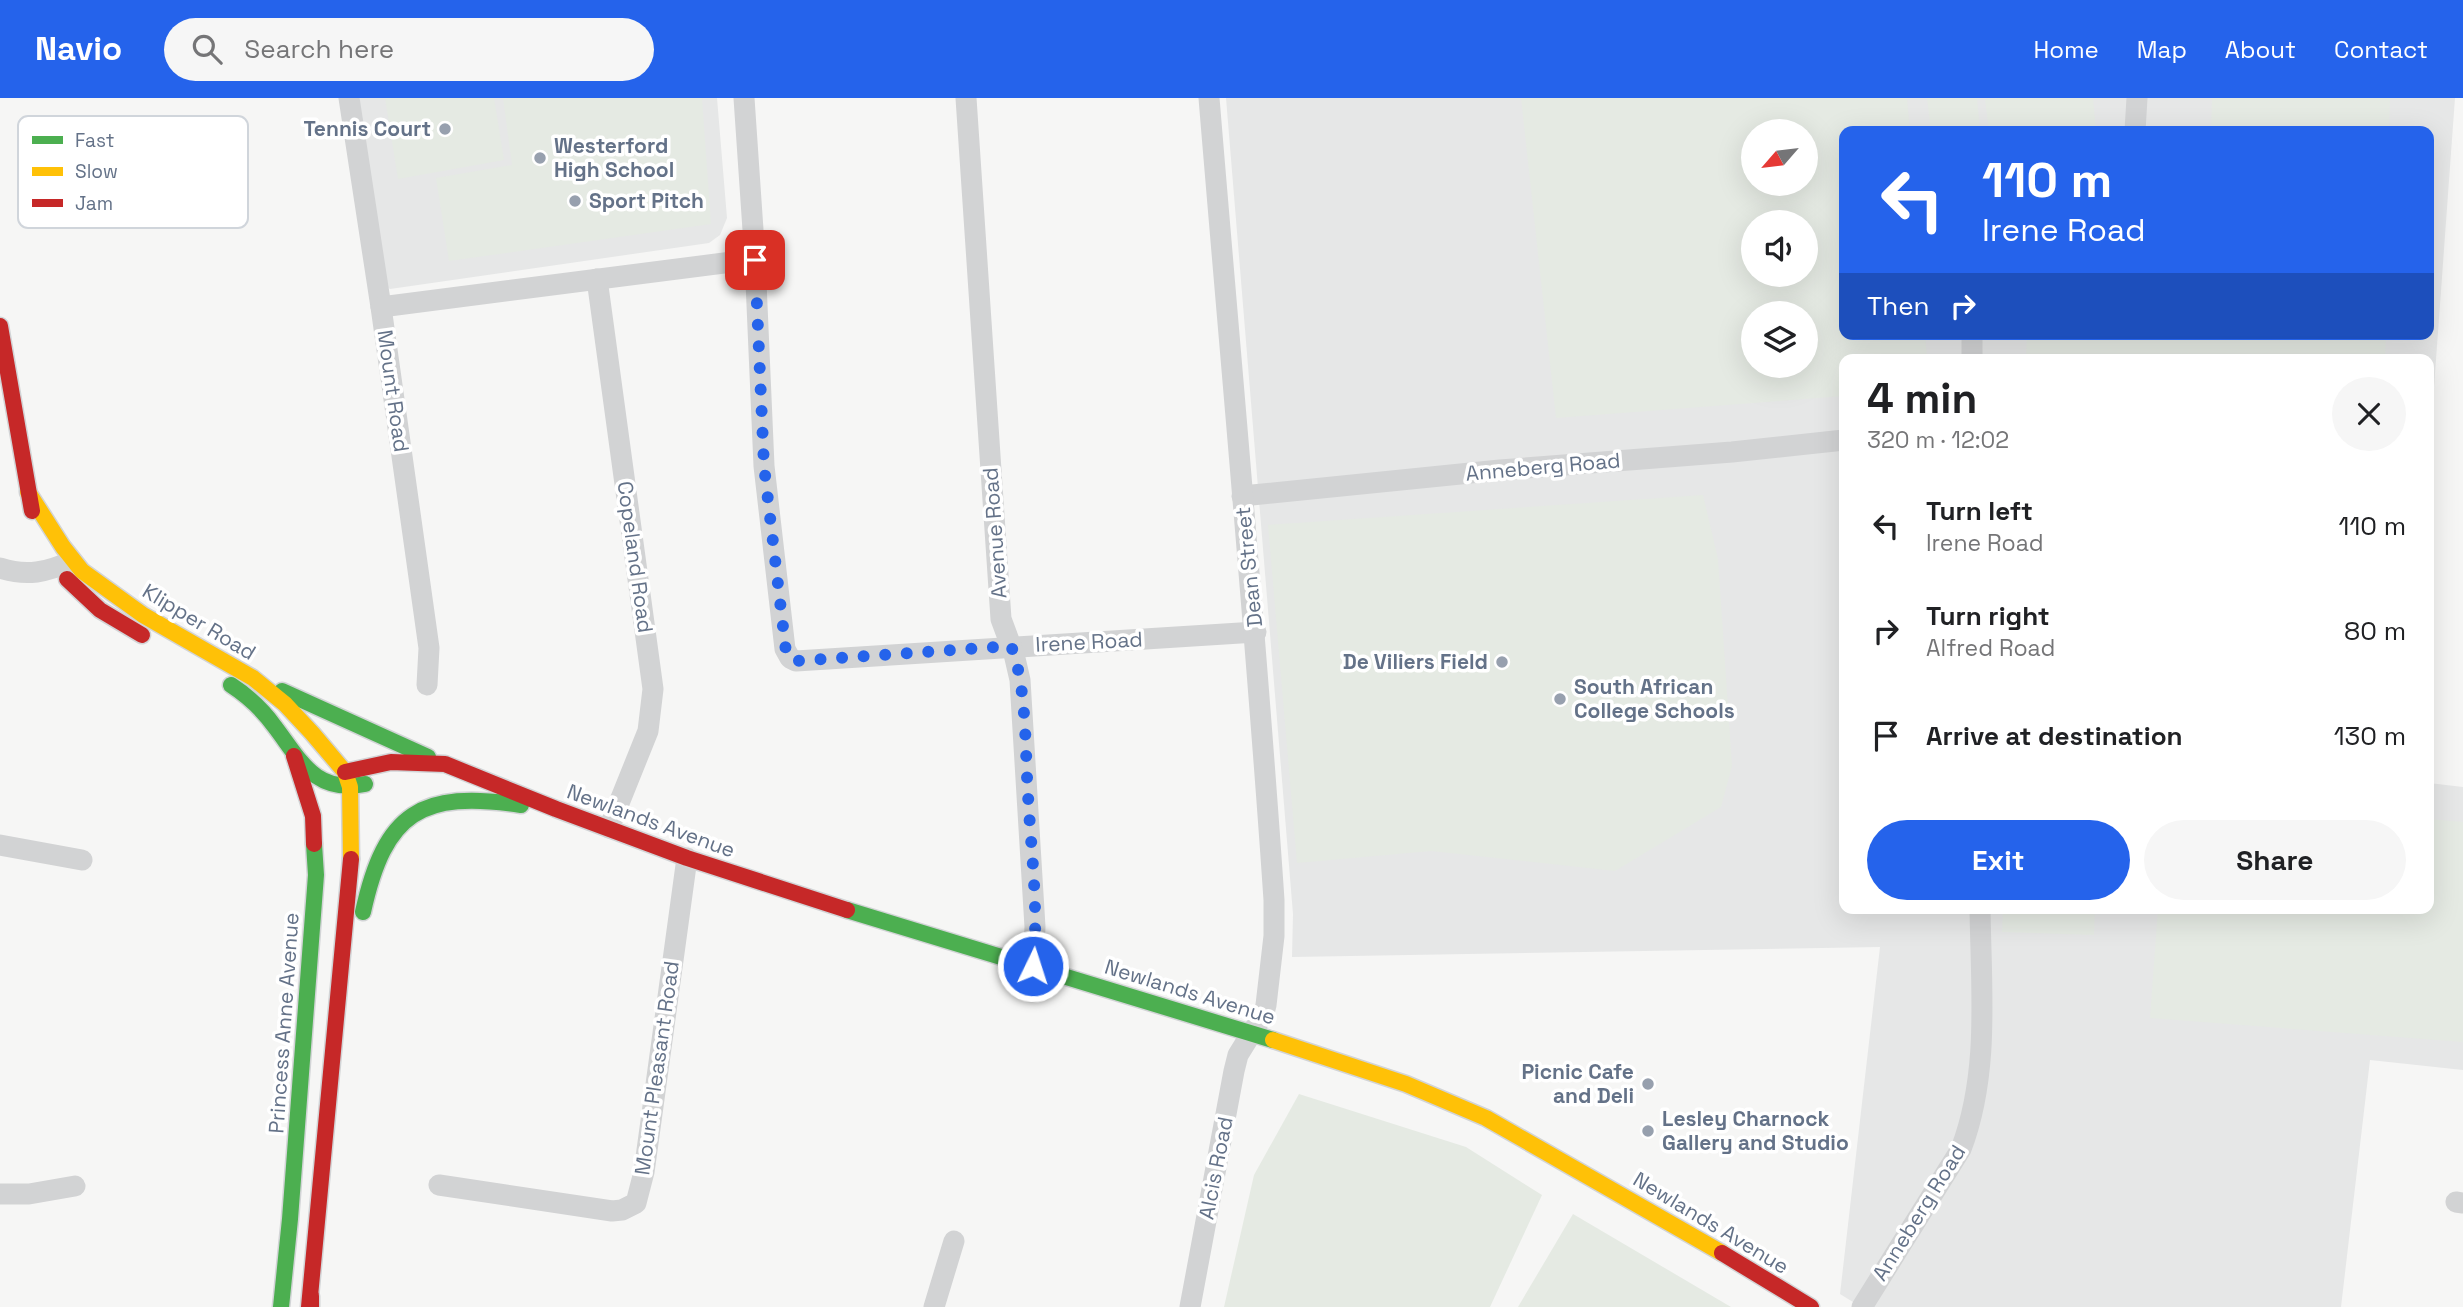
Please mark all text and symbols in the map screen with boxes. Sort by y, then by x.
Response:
search box [164,18,654,81]
text: Navio [35,28,122,70]
icon: search [188,30,226,68]
text: Search here [244,32,394,66]
text: Home [2033,34,2099,65]
text: Map [2137,34,2187,65]
text: About [2225,34,2296,65]
text: Contact [2334,34,2428,65]
place label: Tennis Court [304,115,431,142]
legend [18,116,248,228]
north arrow [1741,119,1818,196]
map controls [1741,119,1818,378]
marker: Tennis Court [437,121,453,137]
text: Fast [75,128,115,153]
place label: Westerford High School [554,132,674,183]
text: 110 m [1982,149,2112,211]
marker: Westerford High School [532,150,548,166]
icon: left [1867,154,1958,245]
text: Slow [75,159,118,184]
place label: Sport Pitch [589,187,704,214]
text: Jam [75,191,113,216]
marker: Sport Pitch [567,193,583,209]
button: sound [1741,210,1818,287]
text: Irene Road [1982,210,2146,250]
pin [725,230,785,290]
icon: arrive [736,241,774,279]
icon: right [1944,287,1982,325]
text: Then [1867,289,1930,323]
button: layers [1741,301,1818,378]
street label: Mount Road [372,328,415,454]
text: 4 min [1867,372,1977,425]
button: close [2332,377,2406,451]
text: 320 m · 12:02 [1867,425,2009,455]
street label: Anneberg Road [1464,446,1622,487]
street label: Avenue Road [976,467,1013,599]
street label: Copeland Road [611,479,660,635]
text: Turn left [1926,494,2033,528]
street label: Dean Street [1229,506,1268,629]
icon: left [1867,507,1905,545]
text: 110 m [2339,509,2406,543]
text: Irene Road [1926,528,2044,558]
street label: Klipper Road [138,577,261,666]
text: Turn right [1926,599,2050,633]
icon: right [1867,612,1905,650]
text: 80 m [2344,614,2406,648]
street label: Irene Road [1035,625,1143,658]
text: Alfred Road [1926,633,2055,663]
place label: De Viliers Field [1343,648,1488,675]
marker: De Viliers Field [1494,654,1510,670]
place label: South African College Schools [1574,673,1735,724]
marker: South African College Schools [1552,691,1568,707]
icon: arrive [1867,717,1905,755]
text: Arrive at destination [1926,719,2183,753]
text: 130 m [2334,719,2406,753]
street label: Newlands Avenue [563,778,739,863]
button: Exit [1867,820,2130,900]
button: Share [2144,820,2406,900]
street label: Princess Anne Avenue [262,912,305,1134]
position arrow [996,929,1070,1003]
street label: Newlands Avenue [1102,953,1279,1030]
street label: Mount Pleasant Road [628,959,685,1177]
place label: Picnic Cafe and Deli [1521,1058,1634,1109]
marker: Picnic Cafe and Deli [1640,1076,1656,1092]
place label: Lesley Charnock Gallery and Studio [1662,1105,1849,1156]
street label: Alcis Road [1192,1114,1239,1222]
marker: Lesley Charnock Gallery and Studio [1640,1123,1656,1139]
street label: Anneberg Road [1866,1140,1971,1286]
street label: Newlands Avenue [1628,1165,1794,1280]

